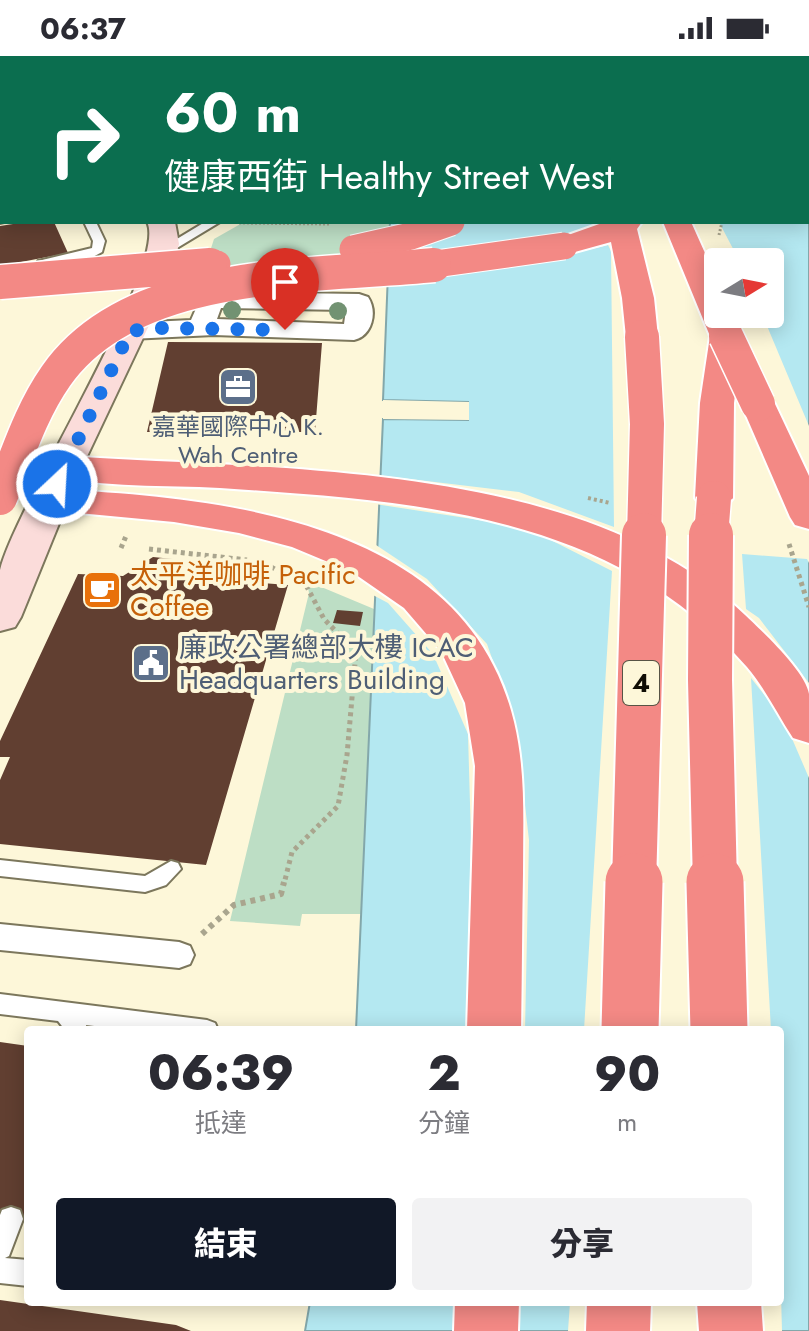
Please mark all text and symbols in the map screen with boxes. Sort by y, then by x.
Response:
text: 06:37 [40,7,126,50]
text: 60 m [164,72,301,153]
icon: right [32,88,136,192]
text: 健康西街 Healthy Street West [164,150,614,202]
pin [251,248,319,330]
north arrow [704,248,784,328]
map controls [704,248,784,328]
icon: arrive [263,260,307,304]
office icon: 嘉華國際中心 K. Wah Centre [217,366,259,408]
place label: 嘉華國際中心 K. Wah Centre [152,409,324,472]
position arrow [15,442,99,526]
place label: 太平洋咖啡 Pacific Coffee [130,554,356,627]
cafe icon: 太平洋咖啡 Pacific Coffee [81,569,123,611]
place label: 廉政公署總部大樓 ICAC Headquarters Building [179,627,474,700]
public building icon: 廉政公署總部大樓 ICAC Headquarters Building [130,642,172,684]
road number: 4 [623,661,659,705]
text: 06:39 [148,1039,294,1108]
text: 2 [428,1039,460,1108]
text: 90 [594,1040,660,1109]
text: m [617,1103,637,1141]
text: 抵達 [195,1104,247,1142]
text: 分鐘 [418,1104,470,1142]
button: 結束 [56,1198,396,1290]
button: 分享 [412,1198,752,1290]

